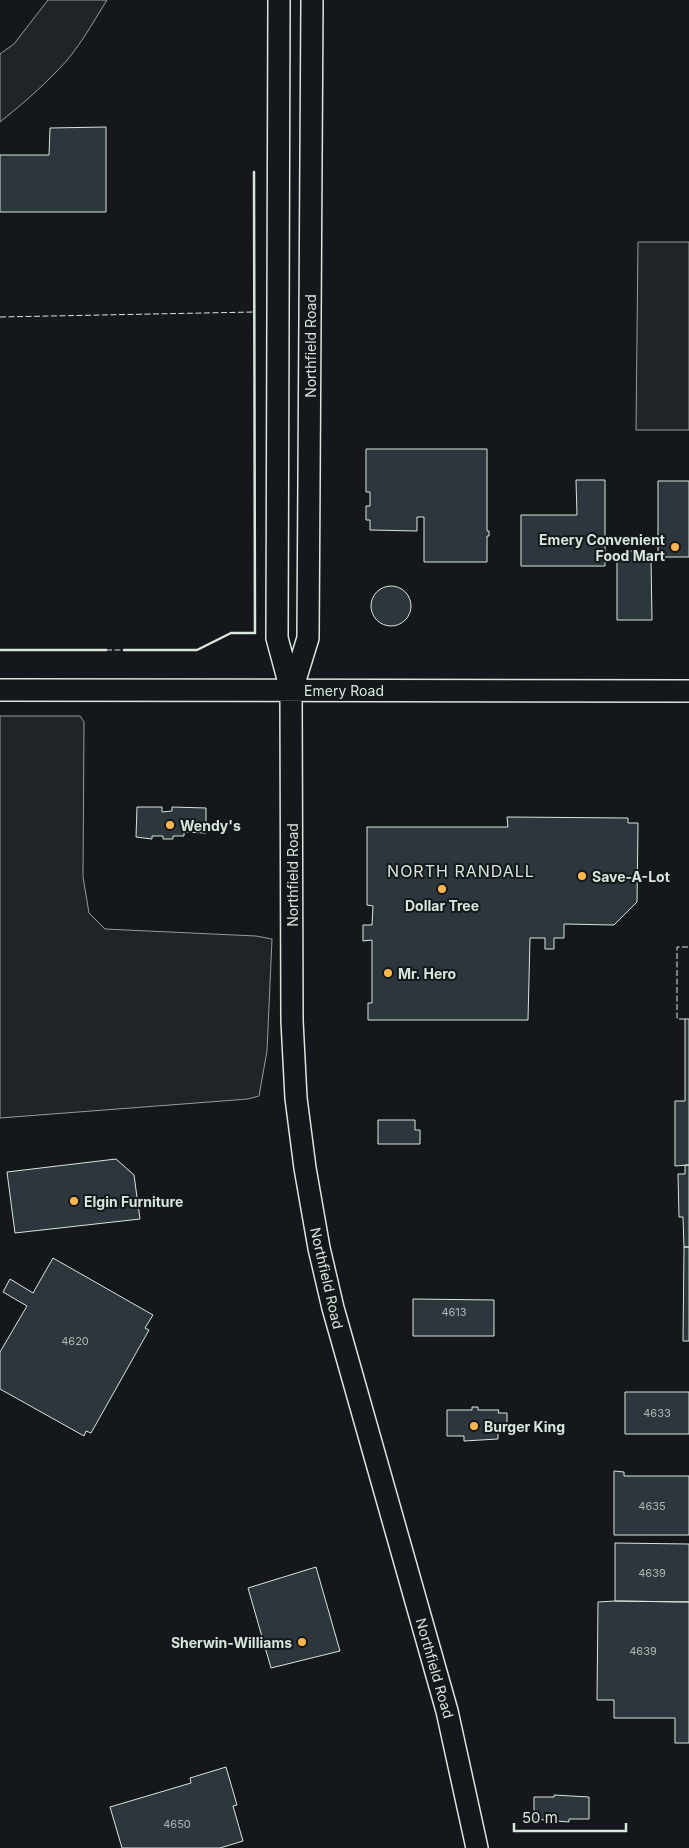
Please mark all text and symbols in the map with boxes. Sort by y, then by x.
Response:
street label: Northfield Road [302,294,319,398]
place label: Emery Convenient Food Mart [539,531,665,564]
marker: Emery Convenient Food Mart [669,541,681,553]
street label: Emery Road [304,682,384,699]
place label: Wendy's [180,817,241,834]
marker: Wendy's [164,819,176,831]
street label: Northfield Road [284,823,301,927]
district label: NORTH RANDALL [387,861,535,881]
place label: Save-A-Lot [592,868,670,885]
marker: Save-A-Lot [576,870,588,882]
marker: Dollar Tree [436,883,448,895]
place label: Dollar Tree [405,897,479,914]
place label: Mr. Hero [398,965,457,982]
marker: Mr. Hero [382,967,394,979]
place label: Elgin Furniture [84,1193,183,1210]
marker: Elgin Furniture [68,1195,80,1207]
street label: Northfield Road [307,1226,347,1330]
house number: 4613 [441,1305,467,1319]
house number: 4620 [61,1334,89,1348]
house number: 4633 [643,1406,671,1420]
place label: Burger King [484,1418,565,1435]
marker: Burger King [468,1420,480,1432]
house number: 4635 [638,1499,666,1513]
house number: 4639 [638,1566,666,1580]
street label: Northfield Road [413,1616,457,1720]
place label: Sherwin-Williams [171,1634,292,1651]
marker: Sherwin-Williams [296,1636,308,1648]
house number: 4639 [629,1644,657,1658]
scale bar [514,1800,626,1832]
text: 50 m [522,1808,558,1827]
house number: 4650 [163,1817,191,1831]

